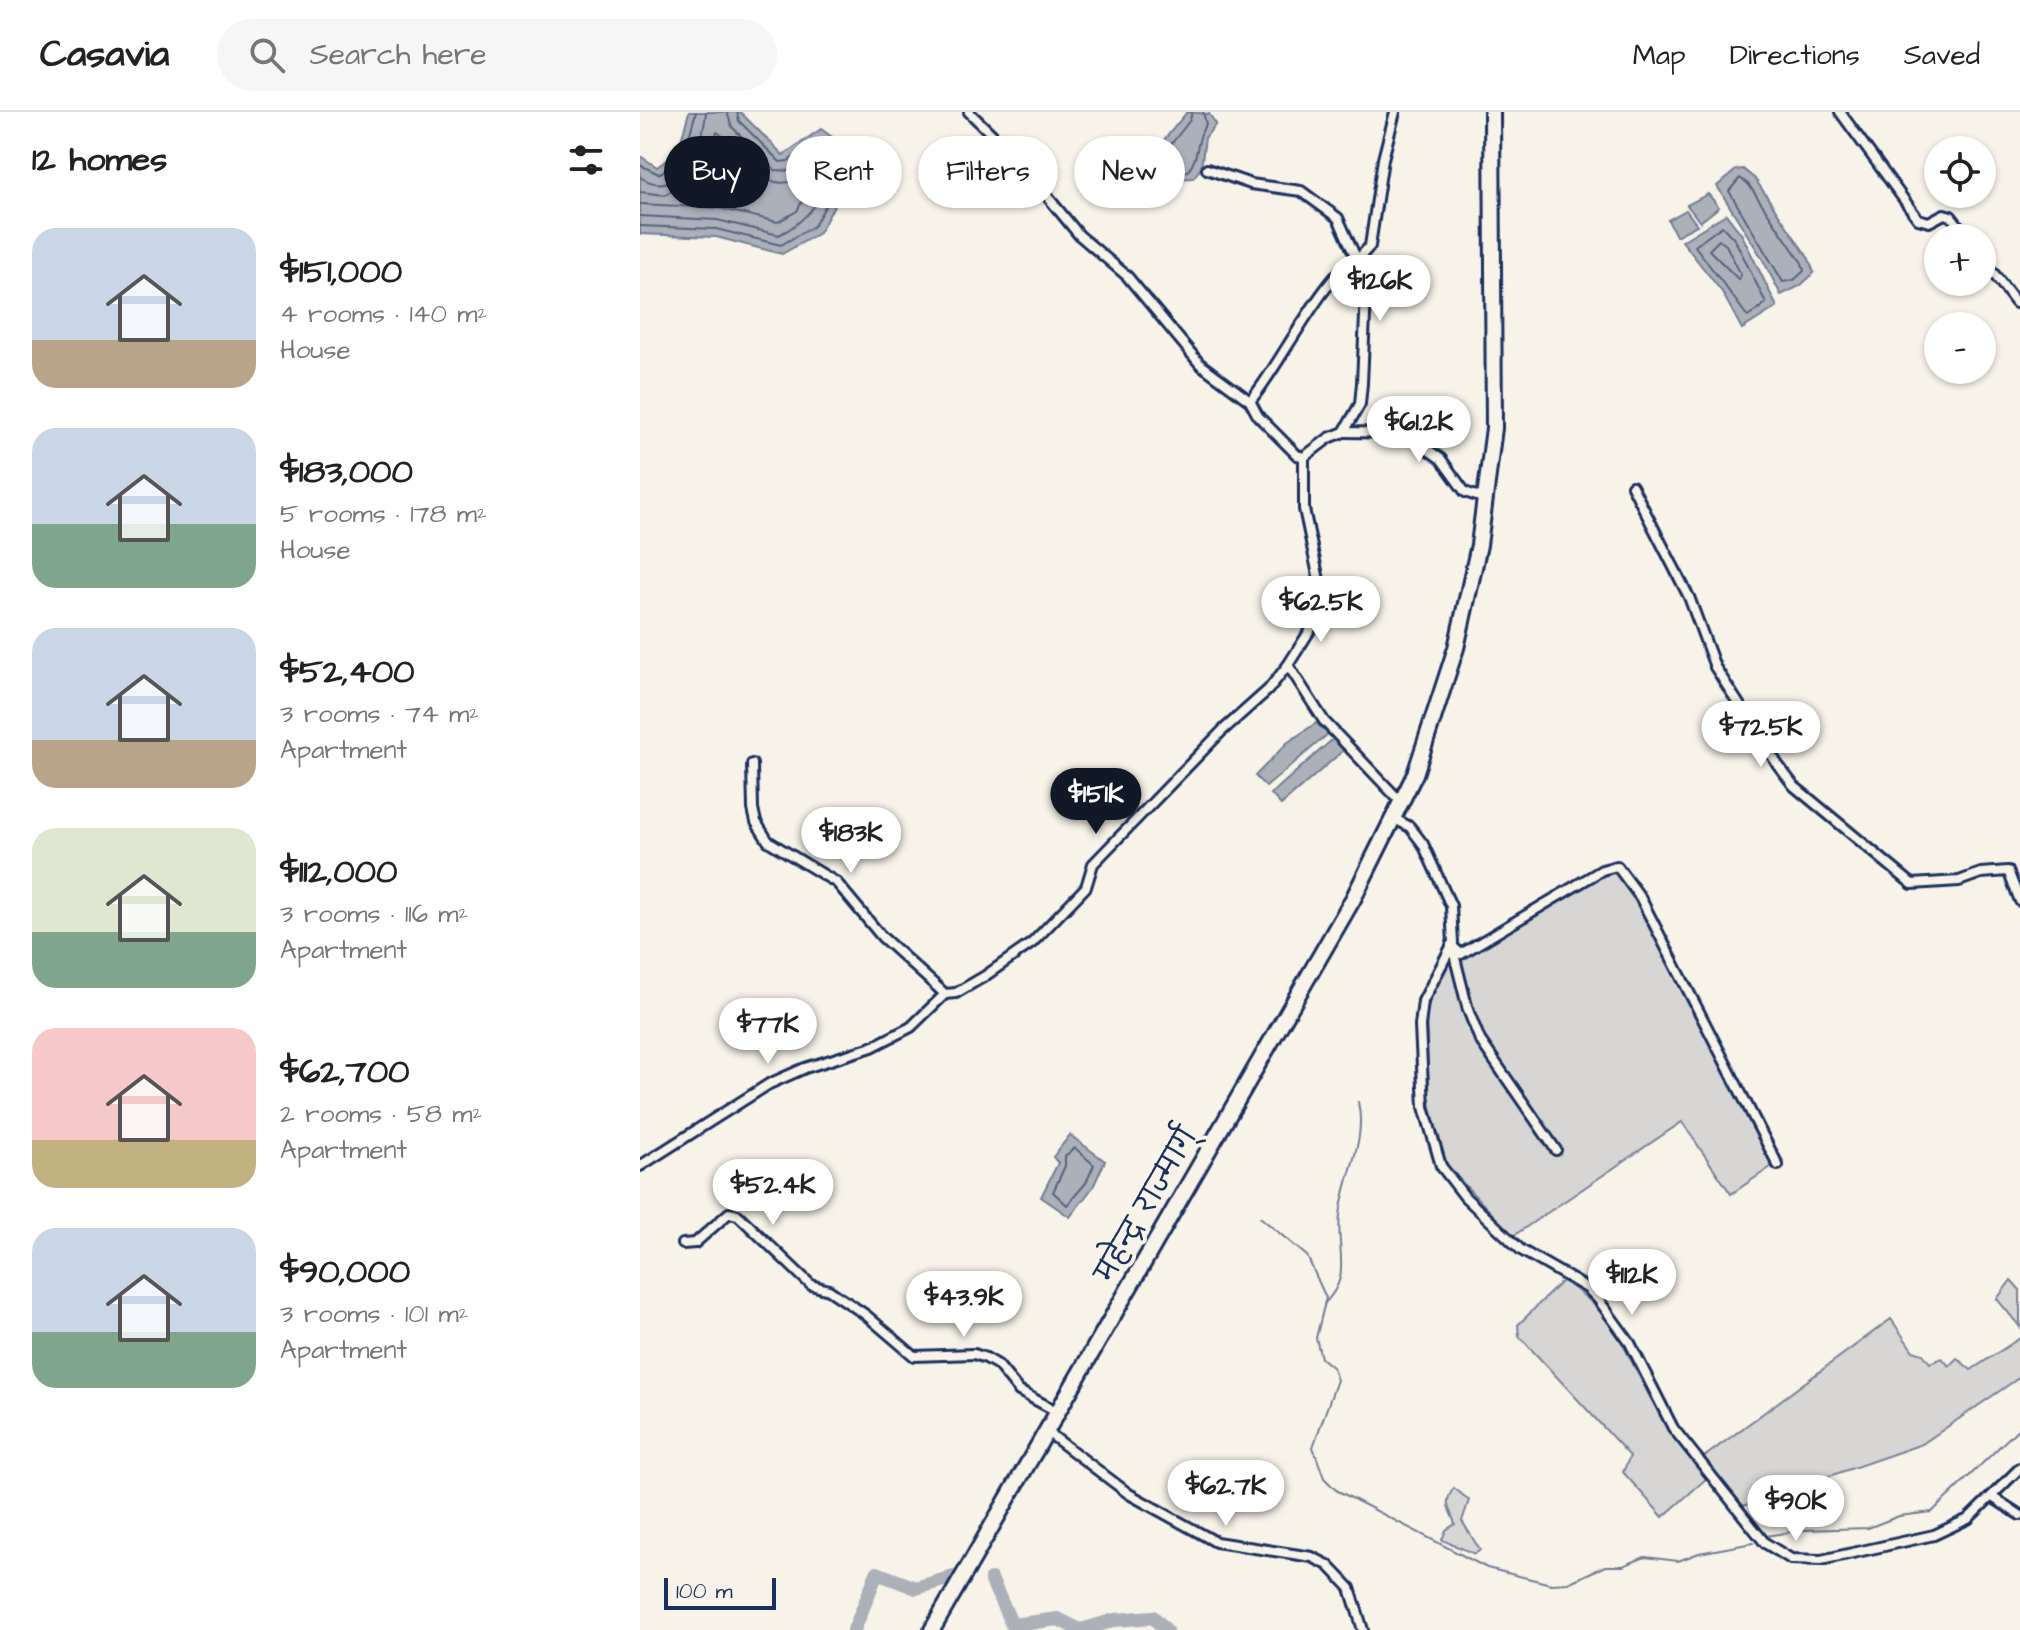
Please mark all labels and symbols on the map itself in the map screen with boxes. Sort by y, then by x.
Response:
pin: $126K [1324,255,1436,323]
pin: $61.2K [1354,396,1484,464]
pin: $62.5K [1256,576,1386,644]
pin: $72.5K [1696,701,1826,769]
pin: $151K [1040,768,1152,836]
pin: $183K [795,807,907,875]
pin: $77K [721,998,815,1066]
street label: महेन्द्र राज्मार्ग् [1081,1116,1208,1291]
pin: $52.4K [708,1159,838,1227]
pin: $112K [1576,1249,1688,1317]
pin: $43.9K [899,1271,1029,1339]
pin: $62.7K [1161,1460,1291,1528]
pin: $90K [1749,1475,1843,1543]
scale bar [664,1574,776,1610]

